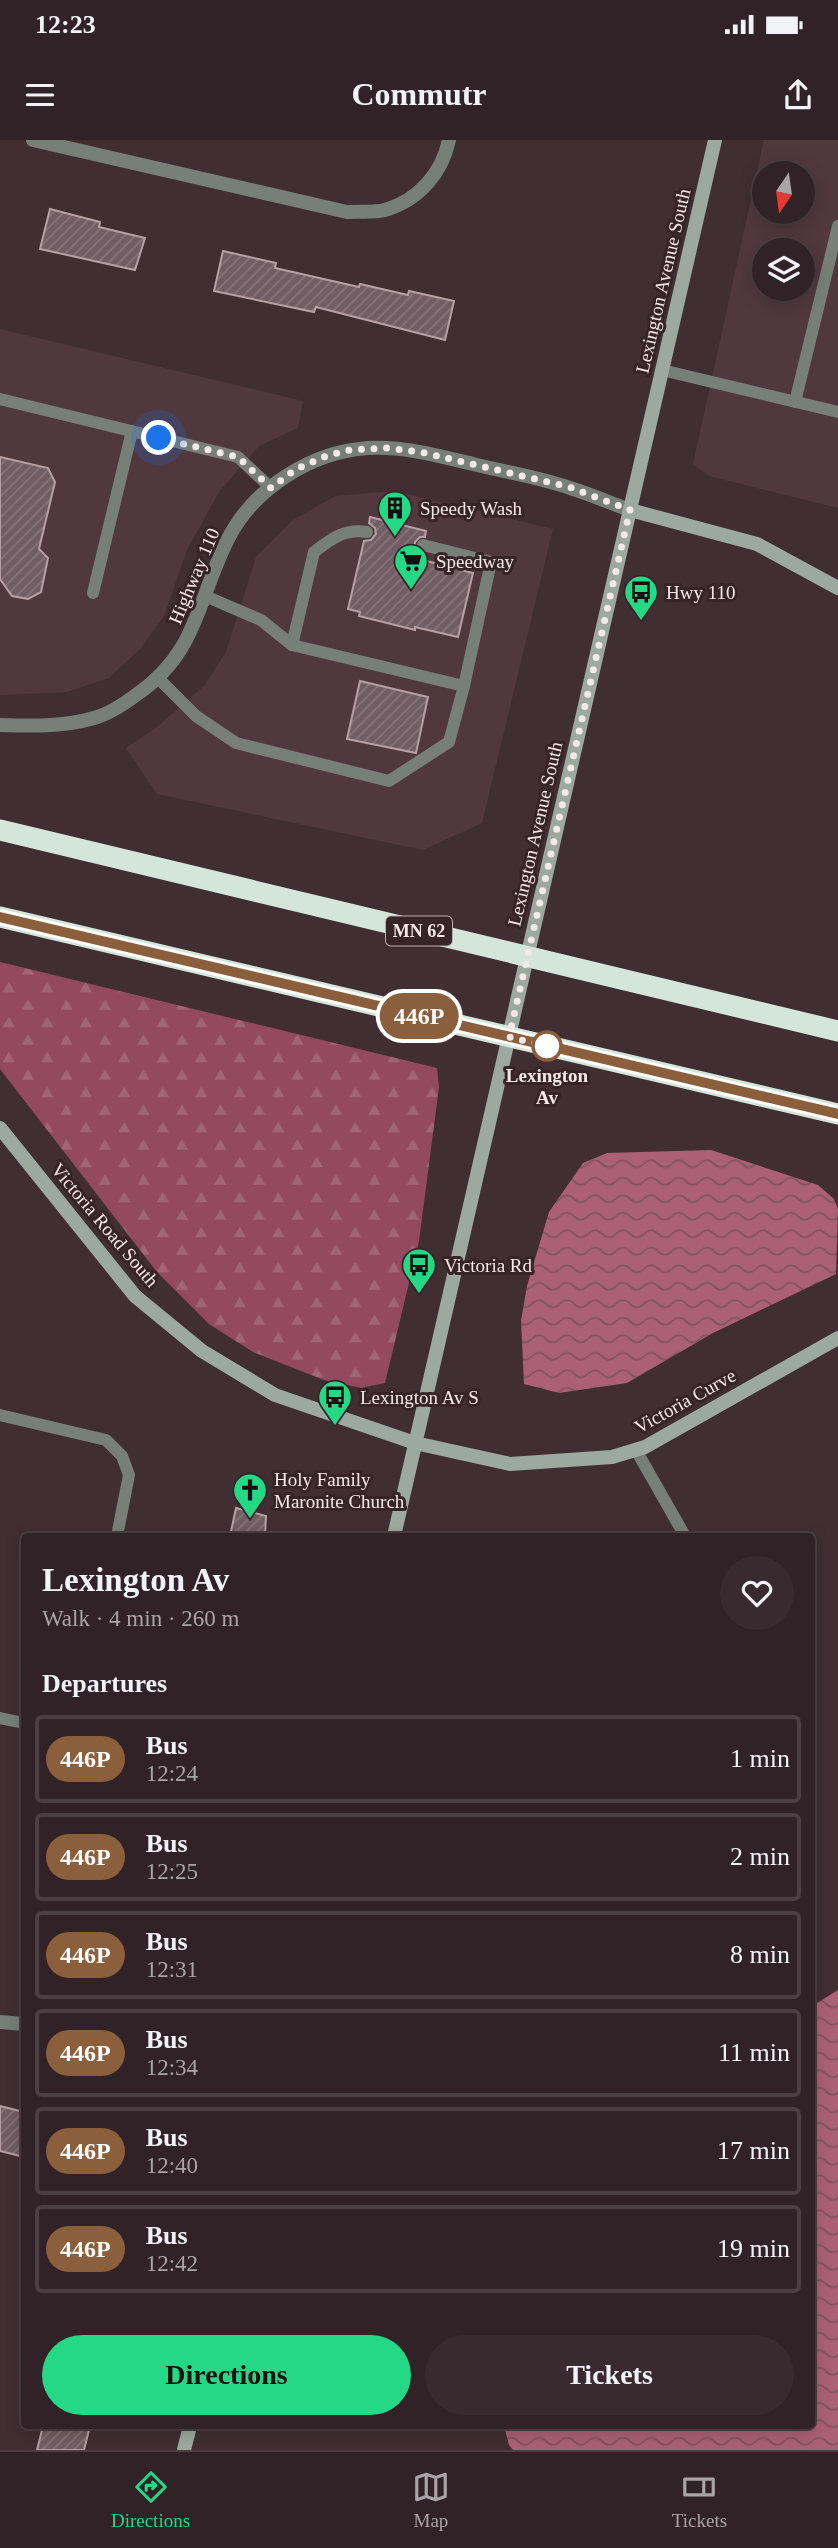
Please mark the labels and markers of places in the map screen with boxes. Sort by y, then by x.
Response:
building icon: Speedy Wash [376,489,414,538]
place label: Speedy Wash [420,498,523,519]
supermarket icon: Speedway [392,542,430,591]
place label: Speedway [436,551,515,572]
bus stop icon: Hwy 110 [622,573,660,622]
place label: Hwy 110 [666,582,736,603]
marker: Lexington Av [532,1031,562,1061]
place label: Lexington Av [506,1065,589,1108]
bus stop icon: Victoria Rd [400,1246,438,1295]
place label: Victoria Rd [444,1255,533,1276]
bus stop icon: Lexington Av S [316,1378,354,1427]
place label: Lexington Av S [360,1387,479,1408]
place label: Holy Family Maronite Church [274,1469,405,1512]
church icon: Holy Family Maronite Church [231,1471,269,1520]

